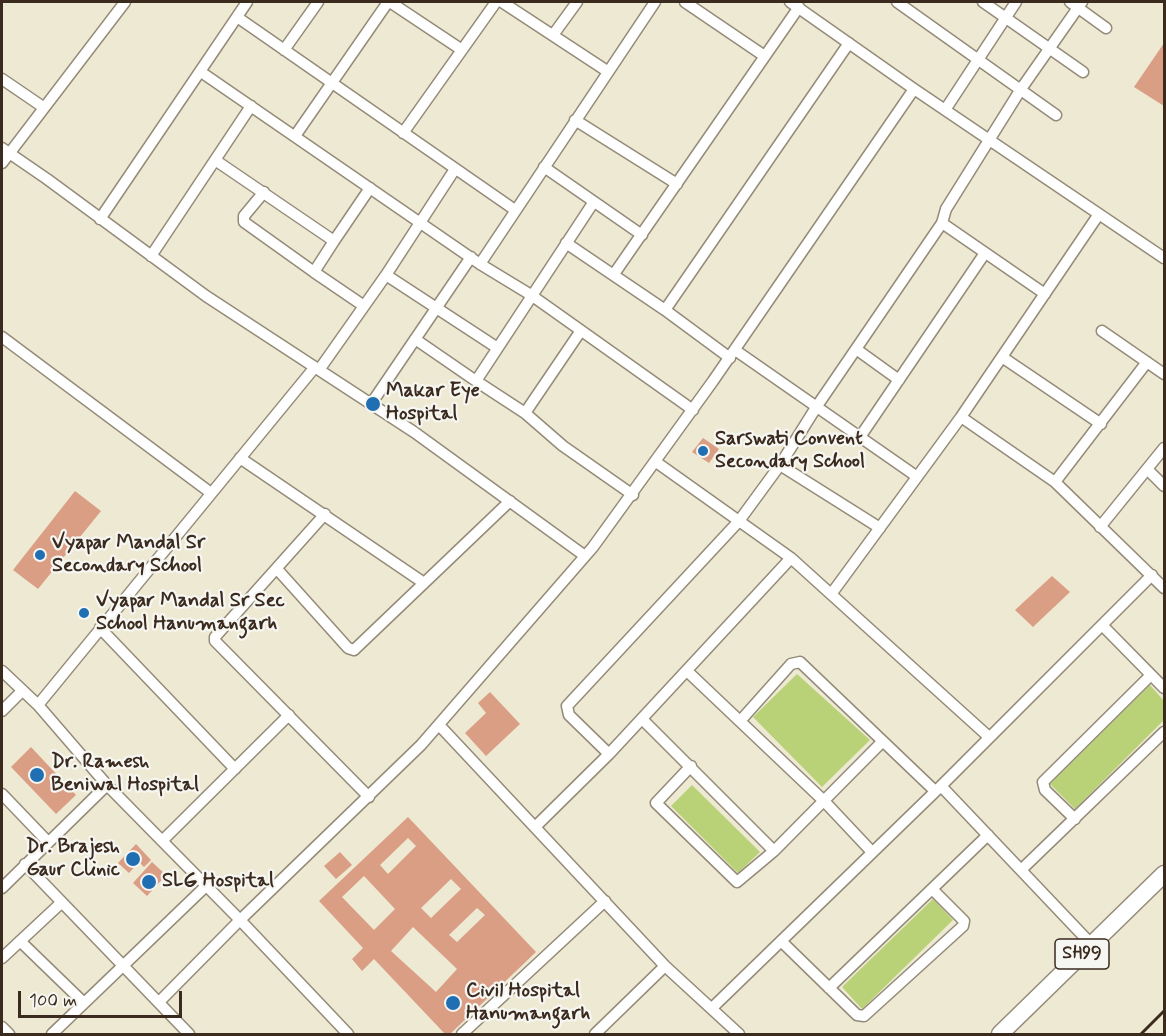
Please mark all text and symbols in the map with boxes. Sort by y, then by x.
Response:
place label: Makar Eye Hospital [386,380,480,427]
marker: Makar Eye Hospital [364,395,382,413]
place label: Sarswati Convent Secondary School [715,428,865,475]
marker: Sarswati Convent Secondary School [696,444,710,458]
place label: Vyapar Mandal Sr Secondary School [52,532,205,579]
marker: Vyapar Mandal Sr Secondary School [33,548,47,562]
place label: Vyapar Mandal Sr Sec School Hanumangarh [96,590,285,637]
marker: Vyapar Mandal Sr Sec School Hanumangarh [77,606,91,620]
place label: Dr. Ramesh Beniwal Hospital [51,751,199,798]
marker: Dr. Ramesh Beniwal Hospital [28,766,46,784]
place label: Dr. Brajesh Gaur Clinic [26,836,120,883]
marker: Dr. Brajesh Gaur Clinic [124,850,142,868]
place label: SLG Hospital [162,870,274,894]
marker: SLG Hospital [140,873,158,891]
road number: SH99 [1055,939,1109,969]
scale bar [21,979,184,1017]
place label: Civil Hospital Hanumangarh [466,980,590,1027]
text: 100 m [29,989,77,1013]
marker: Civil Hospital Hanumangarh [444,994,462,1012]

